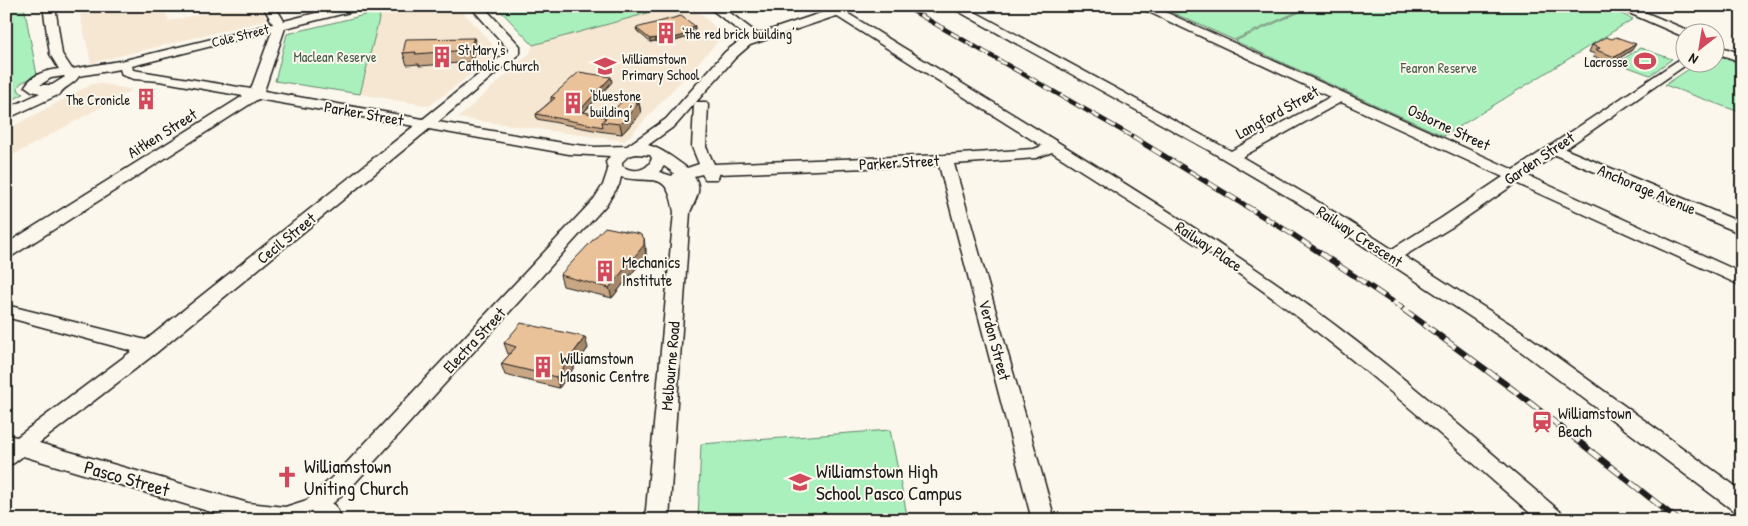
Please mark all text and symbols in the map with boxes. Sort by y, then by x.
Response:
street label: Cole Street [209,19,271,51]
building icon: ‘the red brick building’ [653,20,679,46]
north arrow [1676,22,1726,72]
place label: ‘the red brick building’ [682,24,795,44]
place label: St Mary's Catholic Church [458,40,539,75]
building icon: St Mary's Catholic Church [429,44,455,70]
park label: Maclean Reserve [293,47,377,66]
sports icon: Lacrosse [1632,48,1658,74]
place label: Williamstown Primary School [622,49,700,85]
text: N [1684,49,1701,70]
place label: Lacrosse [1584,52,1628,71]
school or university icon: Williamstown Primary School [592,53,618,79]
park label: Fearon Reserve [1400,58,1478,77]
street label: Langford Street [1231,80,1323,144]
building icon: The Cronicle [133,86,159,112]
place label: ‘bluestone building’ [590,86,641,122]
place label: The Cronicle [66,90,130,109]
building icon: ‘bluestone building’ [560,90,586,116]
street label: Parker Street [323,95,406,131]
street label: Osborne Street [1404,98,1494,156]
street label: Aitken Street [123,103,201,163]
street label: Garden Street [1499,126,1579,190]
street label: Parker Street [858,149,940,175]
street label: Anchorage Avenue [1595,158,1700,220]
street label: Railway Crescent [1313,200,1408,272]
street label: Cecil Street [252,207,321,269]
street label: Railway Place [1171,216,1247,277]
place label: Mechanics Institute [622,251,680,291]
building icon: Mechanics Institute [592,258,618,284]
street label: Verdon Street [974,297,1016,383]
street label: Electra Street [438,302,511,378]
street label: Melbourne Road [655,321,685,411]
place label: Williamstown Masonic Centre [560,347,650,387]
building icon: Williamstown Masonic Centre [530,354,556,380]
place label: Williamstown Beach [1558,402,1632,442]
station icon: Williamstown Beach [1529,409,1555,435]
street label: Pasco Street [81,453,173,503]
place label: Williamstown Uniting Church [304,453,408,501]
place label: Williamstown High School Pasco Campus [816,458,962,506]
church icon: Williamstown Uniting Church [274,464,300,490]
school or university icon: Williamstown High School Pasco Campus [787,469,813,495]

